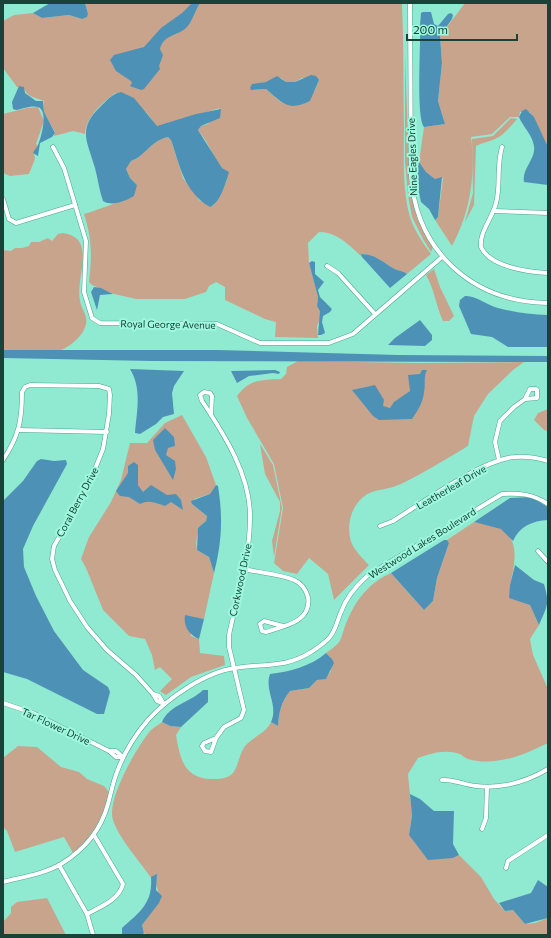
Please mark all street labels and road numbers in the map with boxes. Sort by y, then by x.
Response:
street label: Nine Eagles Drive [405,118,419,196]
street label: Royal George Avenue [120,317,216,331]
street label: Leatherleaf Drive [414,462,488,512]
street label: Coral Berry Drive [54,465,100,539]
street label: Westwood Lakes Boulevard [366,505,478,581]
street label: Corkwood Drive [226,543,254,617]
street label: Tar Flower Drive [20,705,92,747]

